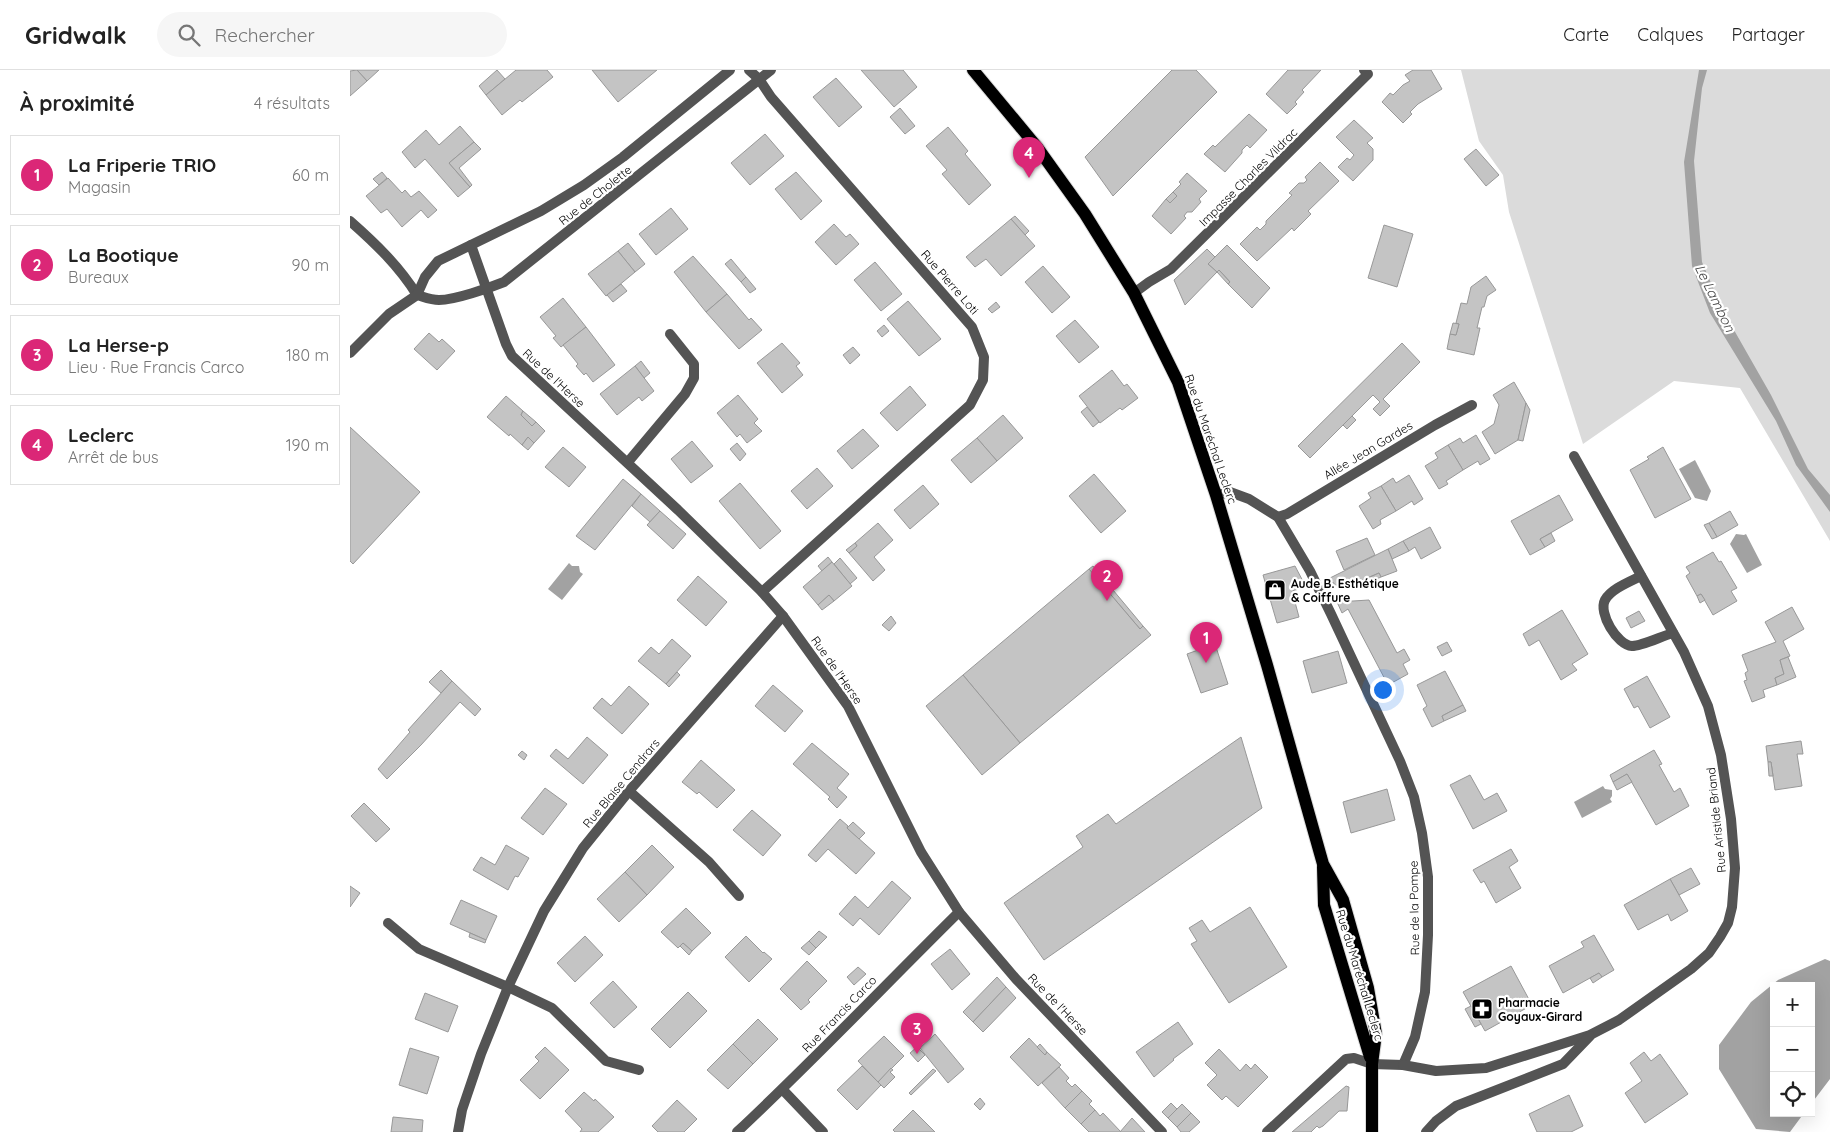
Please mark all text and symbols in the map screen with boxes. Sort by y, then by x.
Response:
search box [157,12,507,57]
text: Gridwalk [25,20,127,50]
icon: search [175,21,203,49]
text: Rechercher [215,23,315,47]
text: Carte [1563,23,1609,46]
text: Calques [1637,23,1704,46]
text: Partager [1732,23,1805,46]
text: À proximité [20,90,135,116]
text: 4 résultats [254,93,330,113]
street label: Impasse Charles Vildrac [1196,125,1300,229]
pin: 4 [1013,137,1045,178]
text: La Friperie TRIO [68,153,216,177]
street label: Rue de Cholette [556,162,635,228]
text: 1 [34,165,40,185]
text: 60 m [292,165,329,185]
text: Magasin [68,177,131,197]
text: La Bootique [68,243,179,267]
street label: Rue Pierre Loti [918,247,982,317]
text: 2 [32,255,42,275]
text: 90 m [292,255,329,275]
water label: Le Lambon [1691,261,1739,336]
text: Bureaux [68,267,129,287]
text: La Herse-p [68,333,169,357]
text: 3 [33,345,41,365]
text: 180 m [286,345,329,365]
street label: Rue de l'Herse [520,345,588,411]
text: Lieu · Rue Francis Carco [68,357,244,377]
street label: Rue du Maréchal Leclerc [1182,372,1240,506]
street label: Allée Jean Gardes [1321,417,1415,482]
text: Leclerc [68,423,134,447]
text: 4 [32,435,42,455]
text: 190 m [286,435,329,455]
text: Arrêt de bus [68,447,159,467]
pin: 2 [1091,560,1123,601]
place label: Aude B. Esthétique & Coiffure [1291,576,1399,605]
shop icon: Aude B. Esthétique & Coiffure [1263,578,1287,602]
pin: 1 [1190,622,1222,663]
street label: Rue de l'Herse [808,633,866,707]
your location [1370,677,1396,703]
street label: Rue Blaise Cendrars [579,735,663,831]
street label: Rue Aristide Briand [1703,767,1729,873]
street label: Rue de la Pompe [1406,860,1422,955]
street label: Rue du Maréchal Leclerc [1333,908,1387,1042]
street label: Rue de l'Herse [1025,970,1091,1038]
street label: Rue Francis Carco [799,973,879,1055]
map controls [1770,982,1815,1117]
button: + [1770,982,1815,1027]
place label: Pharmacie Goyaux-Girard [1498,995,1582,1024]
pharmacy icon: Pharmacie Goyaux-Girard [1470,997,1494,1021]
pin: 3 [901,1013,933,1054]
button: − [1770,1027,1815,1072]
button: locate [1770,1072,1815,1117]

